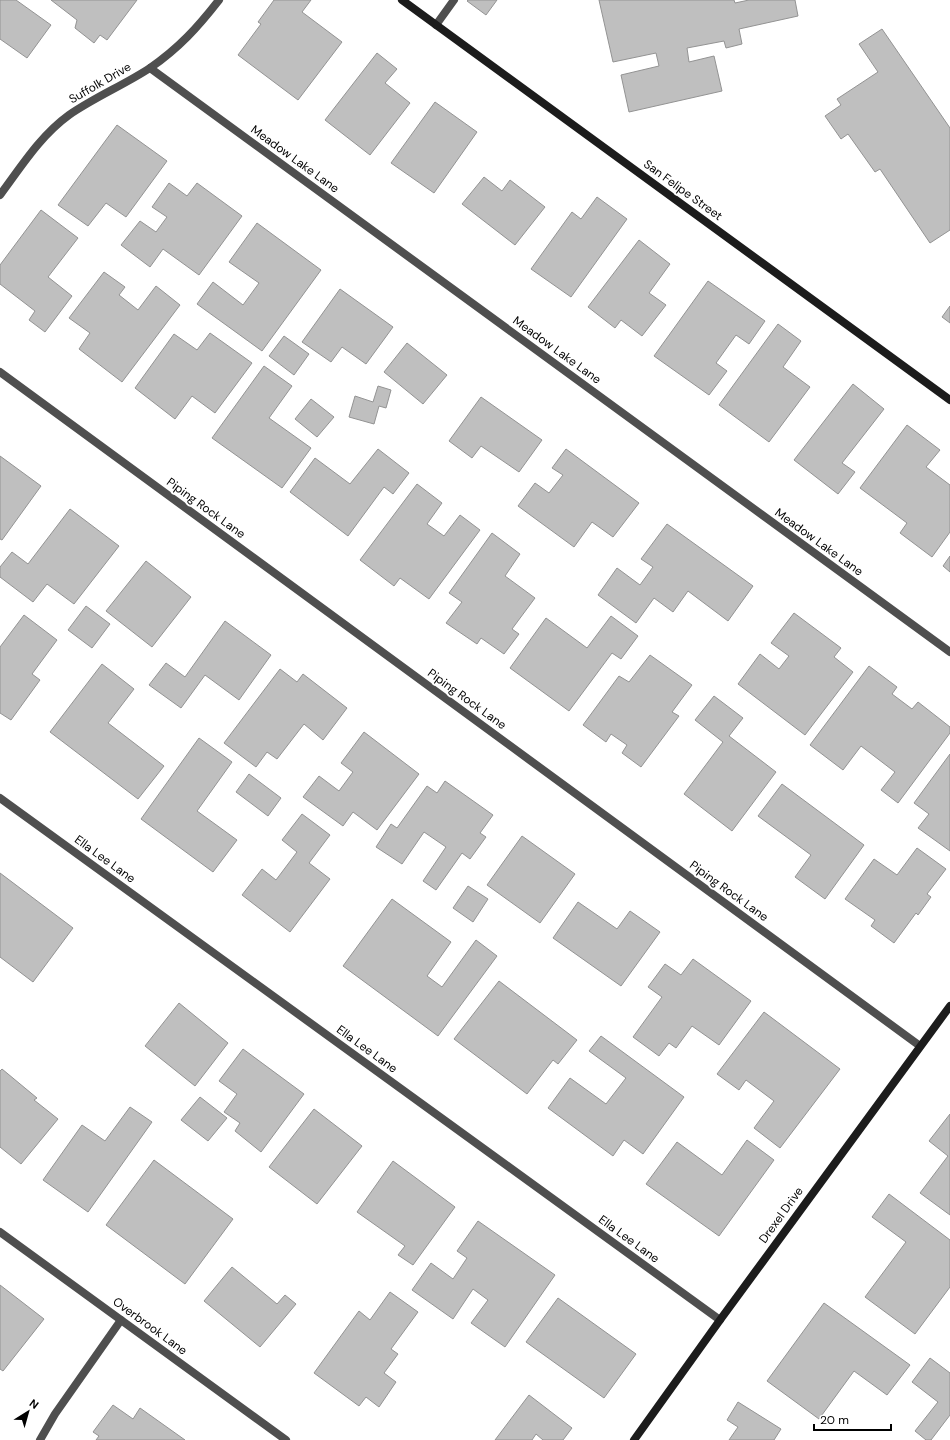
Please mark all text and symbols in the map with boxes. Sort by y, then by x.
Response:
street label: Suffolk Drive [66,59,134,107]
street label: Meadow Lake Lane [248,122,342,197]
street label: San Felipe Street [640,156,726,224]
street label: Meadow Lake Lane [510,313,604,388]
street label: Piping Rock Lane [163,474,249,542]
street label: Meadow Lake Lane [772,505,866,580]
street label: Piping Rock Lane [424,665,510,733]
street label: Ella Lee Lane [71,832,139,887]
street label: Piping Rock Lane [686,857,772,925]
street label: Ella Lee Lane [333,1022,401,1077]
street label: Drexel Drive [755,1184,807,1246]
street label: Ella Lee Lane [595,1212,663,1267]
street label: Overbrook Lane [110,1294,191,1359]
north arrow [8,1392,48,1432]
text: N [27,1396,41,1412]
scale bar [814,1406,891,1432]
text: 20 m [820,1412,849,1428]

